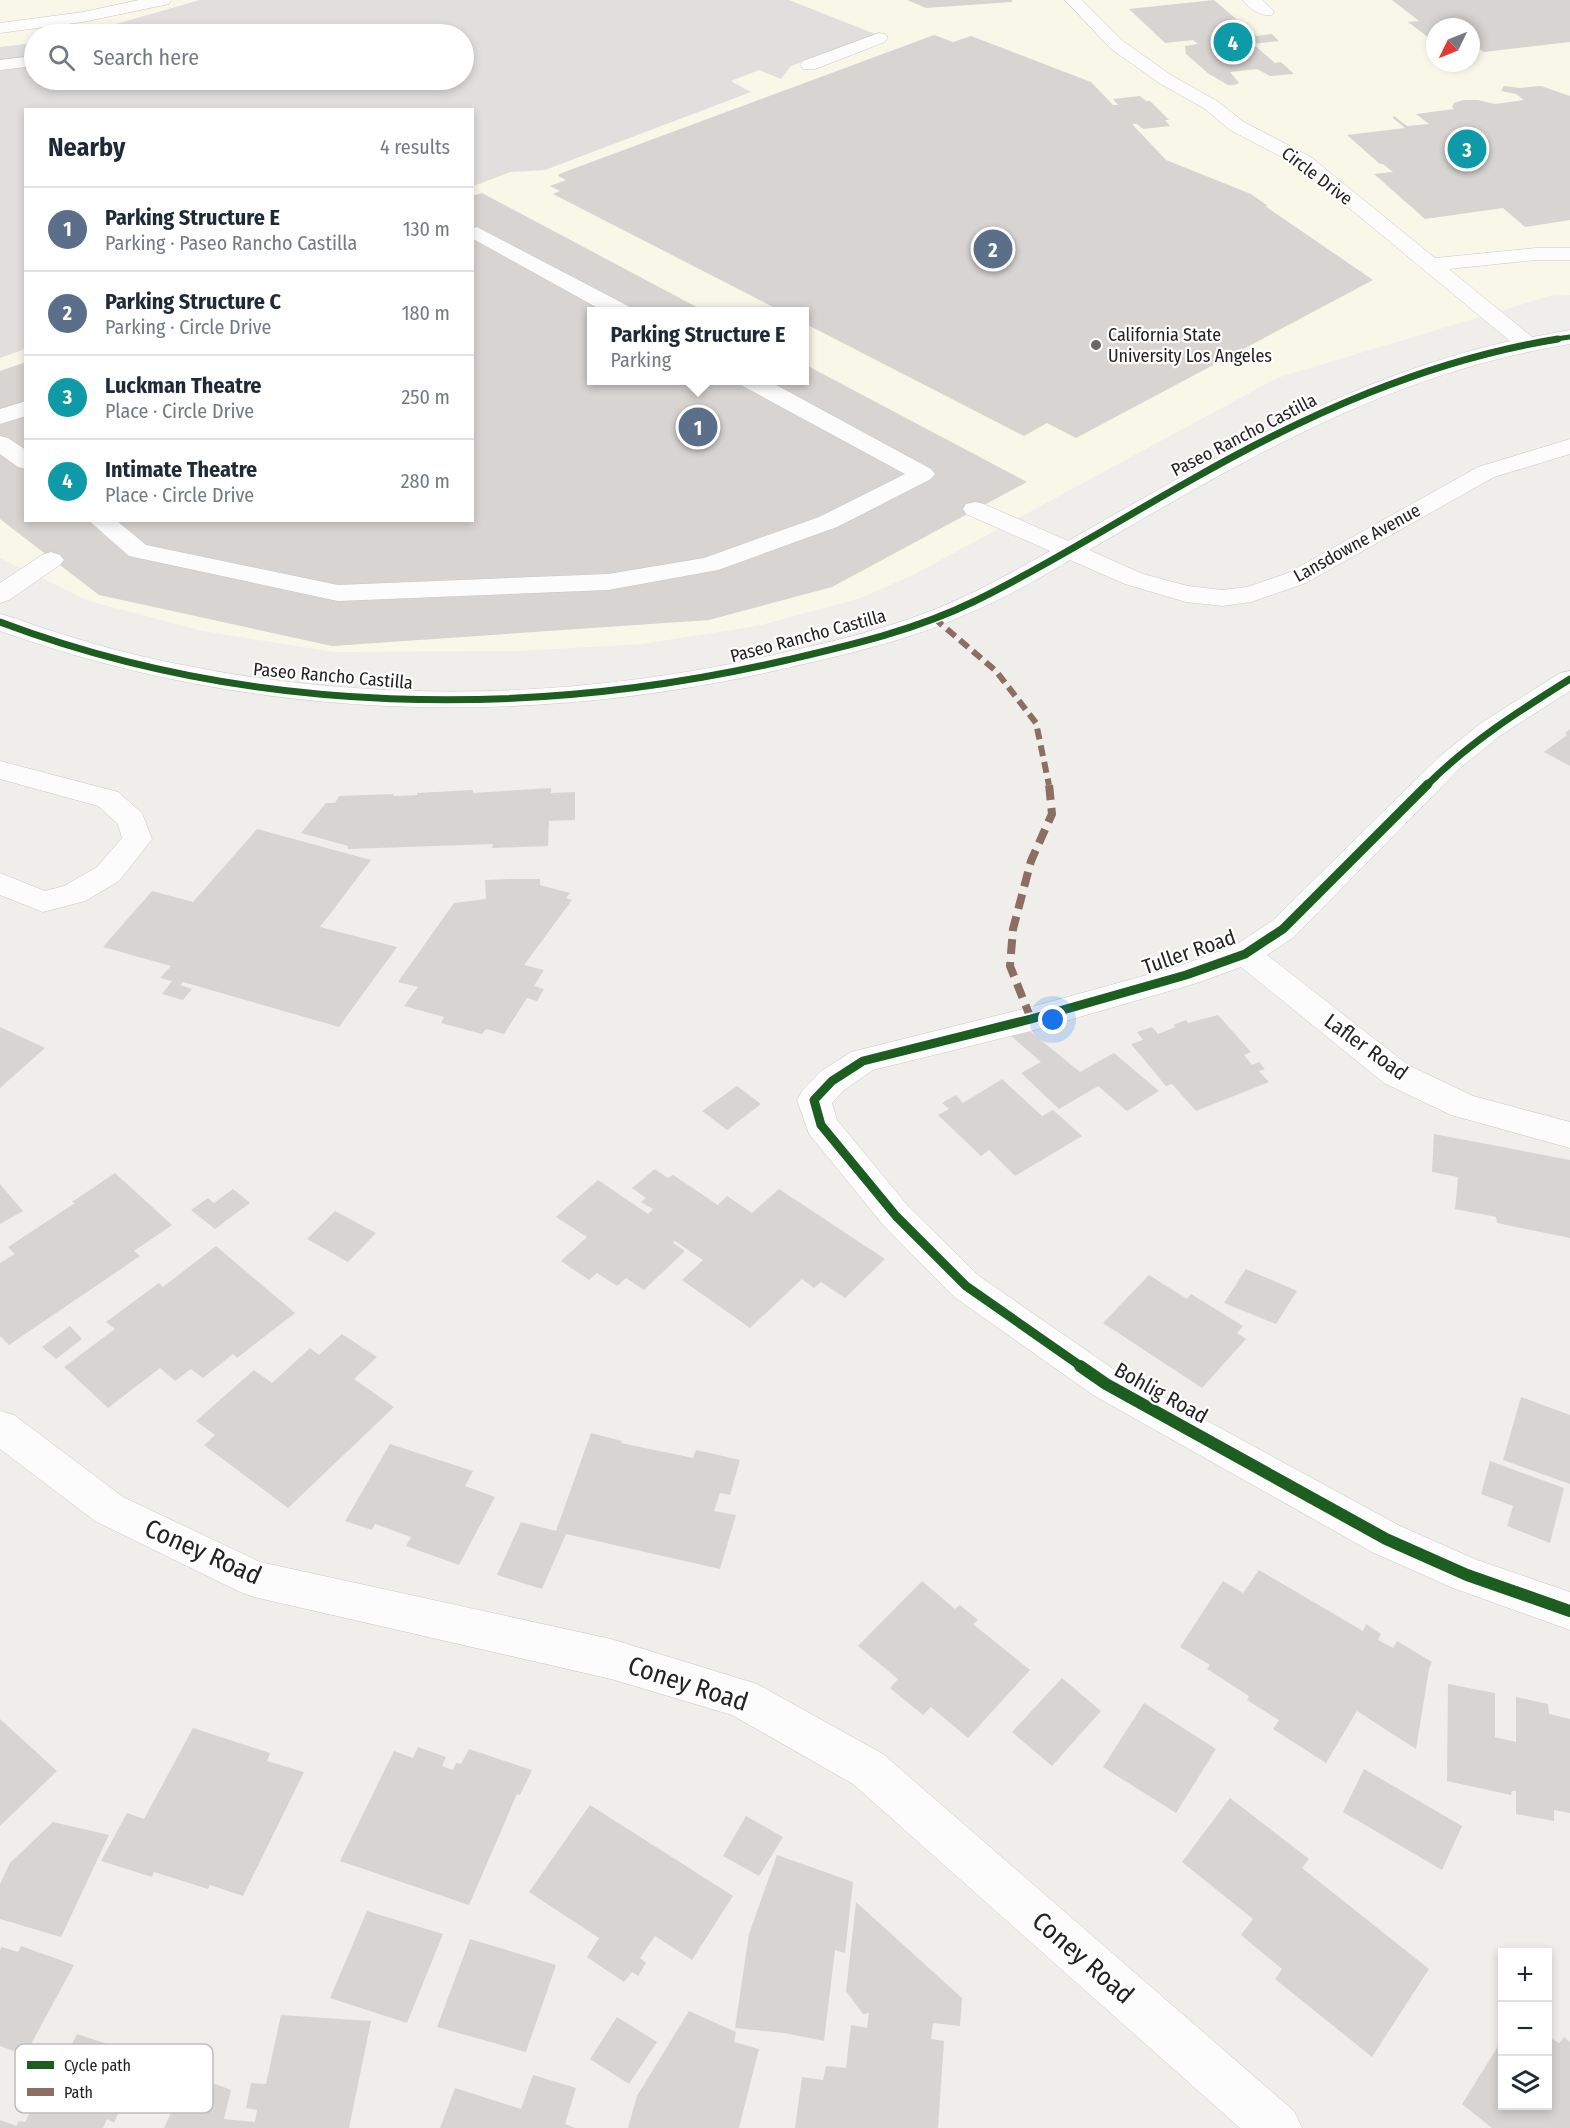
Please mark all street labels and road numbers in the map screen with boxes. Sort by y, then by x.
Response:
street label: Circle Drive [1277,142,1357,210]
street label: Paseo Rancho Castilla [1168,389,1321,481]
street label: Lansdowne Avenue [1290,499,1424,587]
street label: Paseo Rancho Castilla [728,605,888,667]
street label: Paseo Rancho Castilla [252,658,414,694]
street label: Tuller Road [1139,924,1239,980]
street label: Lafler Road [1319,1008,1413,1086]
street label: Bohlig Road [1110,1357,1212,1429]
street label: Coney Road [140,1513,266,1591]
street label: Coney Road [624,1650,752,1718]
street label: Coney Road [1026,1905,1140,2011]

